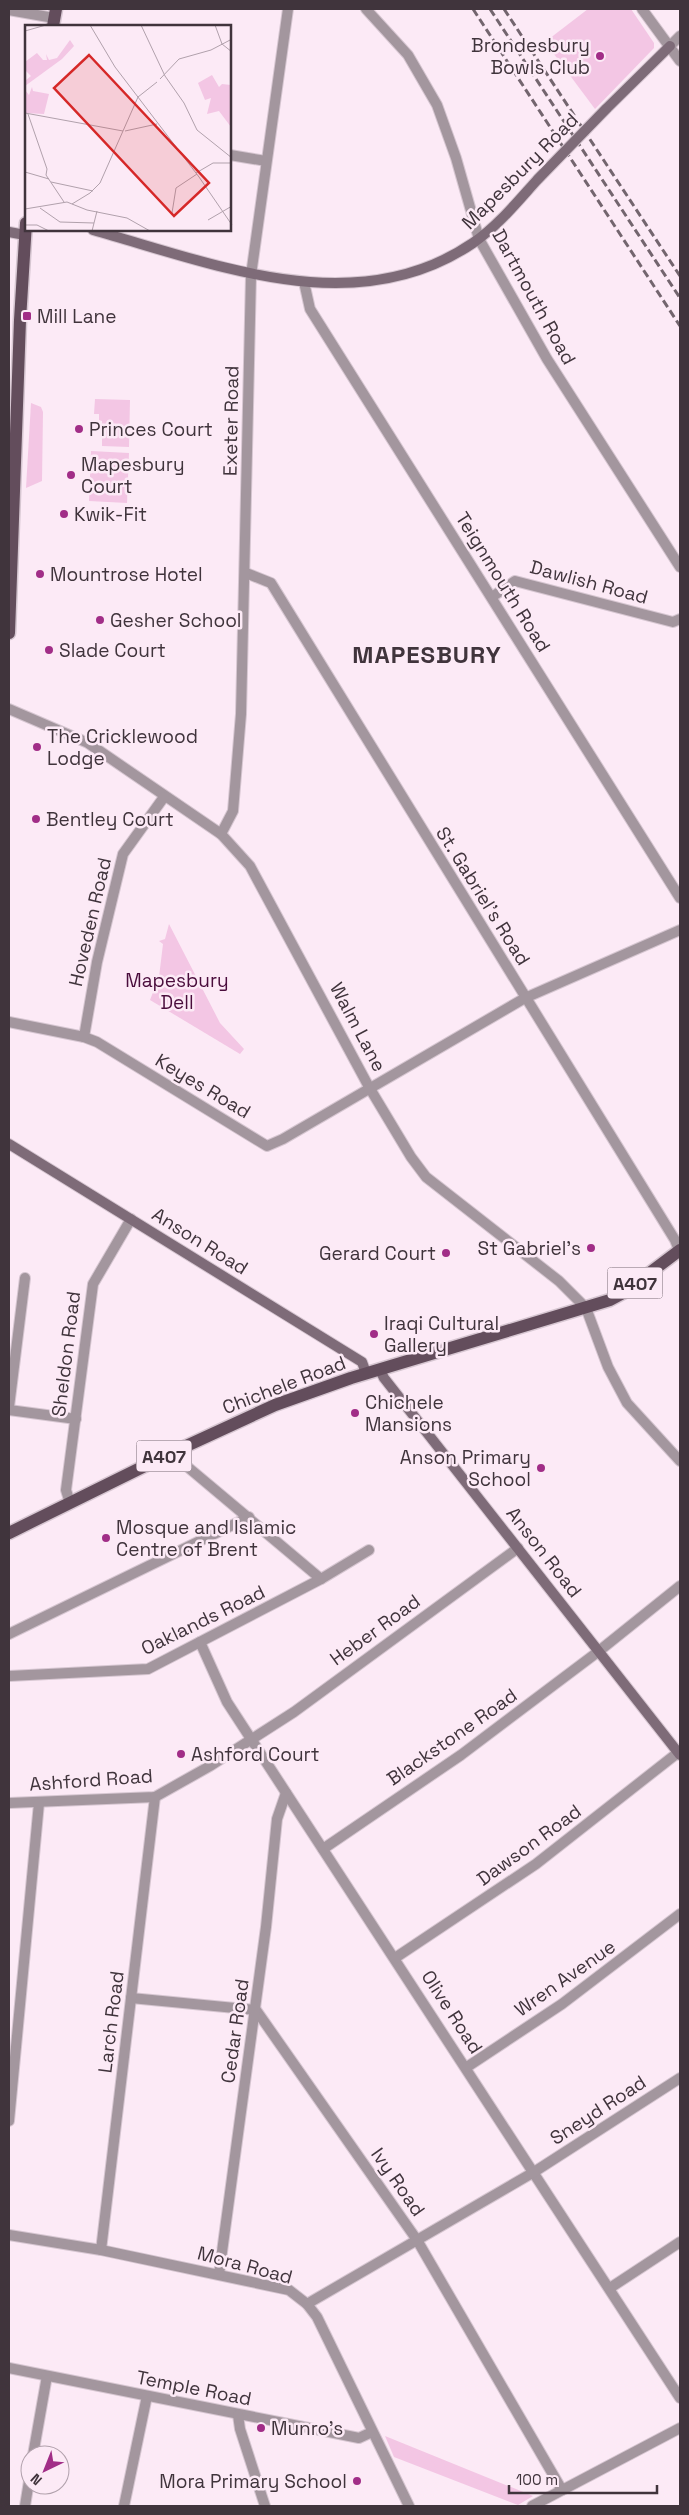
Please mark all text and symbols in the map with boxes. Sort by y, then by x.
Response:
inset map [25,25,231,231]
place label: Brondesbury Bowls Club [471,33,590,80]
marker: Brondesbury Bowls Club [594,50,606,62]
street label: Mapesbury Road [456,107,584,235]
street label: Dartmouth Road [486,225,582,369]
place label: Mill Lane [37,304,116,329]
marker: Mill Lane [21,310,33,322]
street label: Exeter Road [218,366,244,476]
place label: Princes Court [89,417,213,442]
marker: Princes Court [73,423,85,435]
place label: Mapesbury Court [81,452,185,499]
marker: Mapesbury Court [65,469,77,481]
place label: Kwik-Fit [74,502,147,527]
street label: Teignmouth Road [450,507,556,657]
marker: Kwik-Fit [58,508,70,520]
street label: Dawlish Road [527,554,651,610]
place label: Mountrose Hotel [50,562,203,587]
marker: Mountrose Hotel [34,568,46,580]
place label: Gesher School [110,608,242,633]
marker: Gesher School [94,614,106,626]
place label: Slade Court [59,638,166,663]
district label: MAPESBURY [352,639,502,670]
marker: Slade Court [43,644,55,656]
place label: The Cricklewood Lodge [47,724,198,771]
marker: The Cricklewood Lodge [31,741,43,753]
place label: Bentley Court [46,807,174,832]
marker: Bentley Court [30,813,42,825]
street label: St. Gabriel's Road [430,822,536,970]
street label: Hoveden Road [63,855,117,989]
park label: Mapesbury Dell [125,968,229,1015]
street label: Walm Lane [324,978,392,1076]
street label: Keyes Road [151,1048,255,1124]
street label: Anson Road [147,1202,253,1280]
place label: St Gabriel's [478,1236,581,1261]
place label: Gerard Court [319,1241,436,1266]
marker: St Gabriel's [585,1242,597,1254]
marker: Gerard Court [440,1247,452,1259]
road number: A407 [608,1268,662,1299]
street label: Sheldon Road [46,1290,86,1418]
place label: Iraqi Cultural Gallery [384,1311,499,1358]
marker: Iraqi Cultural Gallery [368,1328,380,1340]
street label: Chichele Road [219,1350,349,1420]
place label: Chichele Mansions [365,1390,452,1437]
marker: Chichele Mansions [349,1407,361,1419]
road number: A407 [136,1440,192,1472]
place label: Anson Primary School [400,1445,531,1492]
marker: Anson Primary School [535,1462,547,1474]
street label: Anson Road [501,1502,587,1602]
place label: Mosque and Islamic Centre of Brent [116,1515,296,1562]
marker: Mosque and Islamic Centre of Brent [100,1532,112,1544]
street label: Oaklands Road [137,1579,269,1661]
street label: Heber Road [325,1589,425,1671]
street label: Blackstone Road [382,1683,522,1791]
place label: Ashford Court [191,1742,319,1767]
marker: Ashford Court [175,1748,187,1760]
street label: Ashford Road [28,1763,154,1797]
street label: Dawson Road [472,1799,586,1891]
street label: Wren Avenue [509,1934,621,2022]
street label: Olive Road [416,1966,488,2058]
street label: Larch Road [92,1970,130,2074]
street label: Cedar Road [215,1977,255,2085]
street label: Sneyd Road [545,2070,651,2150]
street label: Ivy Road [365,2143,431,2221]
street label: Mora Road [195,2240,295,2290]
street label: Temple Road [134,2365,254,2411]
place label: Munro's [271,2416,343,2441]
marker: Munro's [255,2422,267,2434]
north arrow [20,2445,70,2495]
scale bar [509,2462,656,2494]
place label: Mora Primary School [159,2469,347,2494]
text: N [27,2470,46,2489]
text: 100 m [516,2470,558,2489]
marker: Mora Primary School [351,2475,363,2487]

